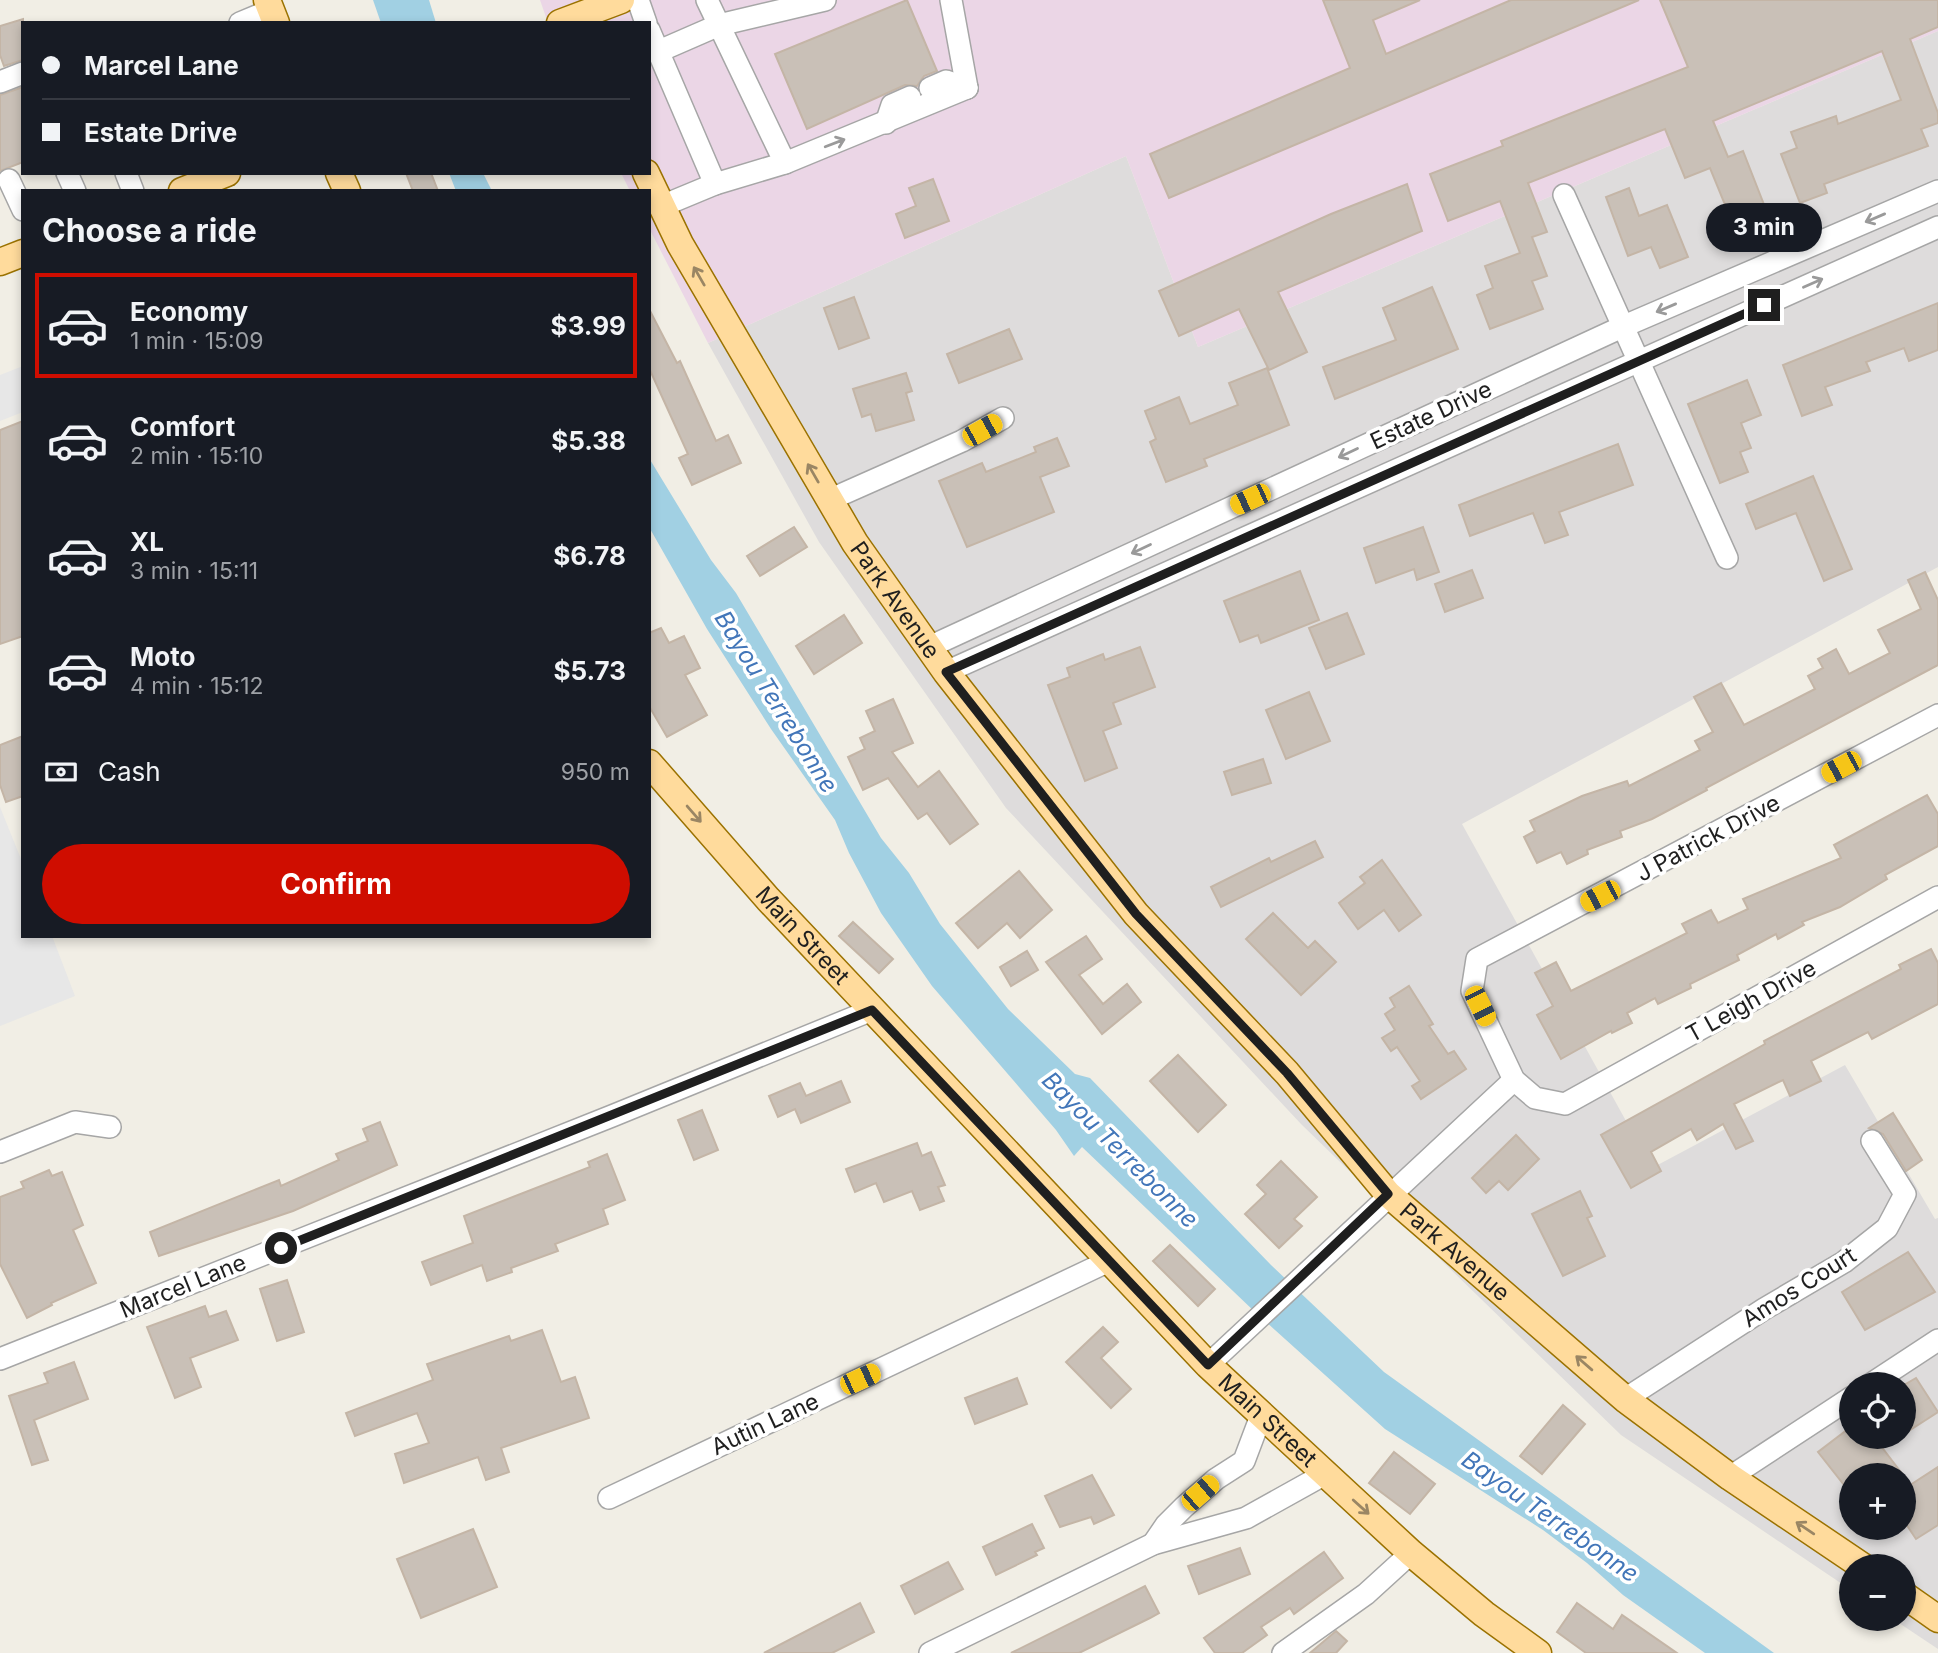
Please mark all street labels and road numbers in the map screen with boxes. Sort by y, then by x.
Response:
street label: Estate Drive [1366,375,1496,455]
street label: Park Avenue [844,536,946,664]
street label: J Patrick Drive [1631,788,1785,888]
street label: Main Street [750,881,856,991]
street label: T Leigh Drive [1681,954,1821,1048]
street label: Park Avenue [1394,1197,1516,1307]
street label: Amos Court [1737,1241,1862,1333]
street label: Marcel Lane [116,1248,250,1324]
street label: Main Street [1213,1368,1323,1473]
street label: Autin Lane [707,1387,823,1461]

